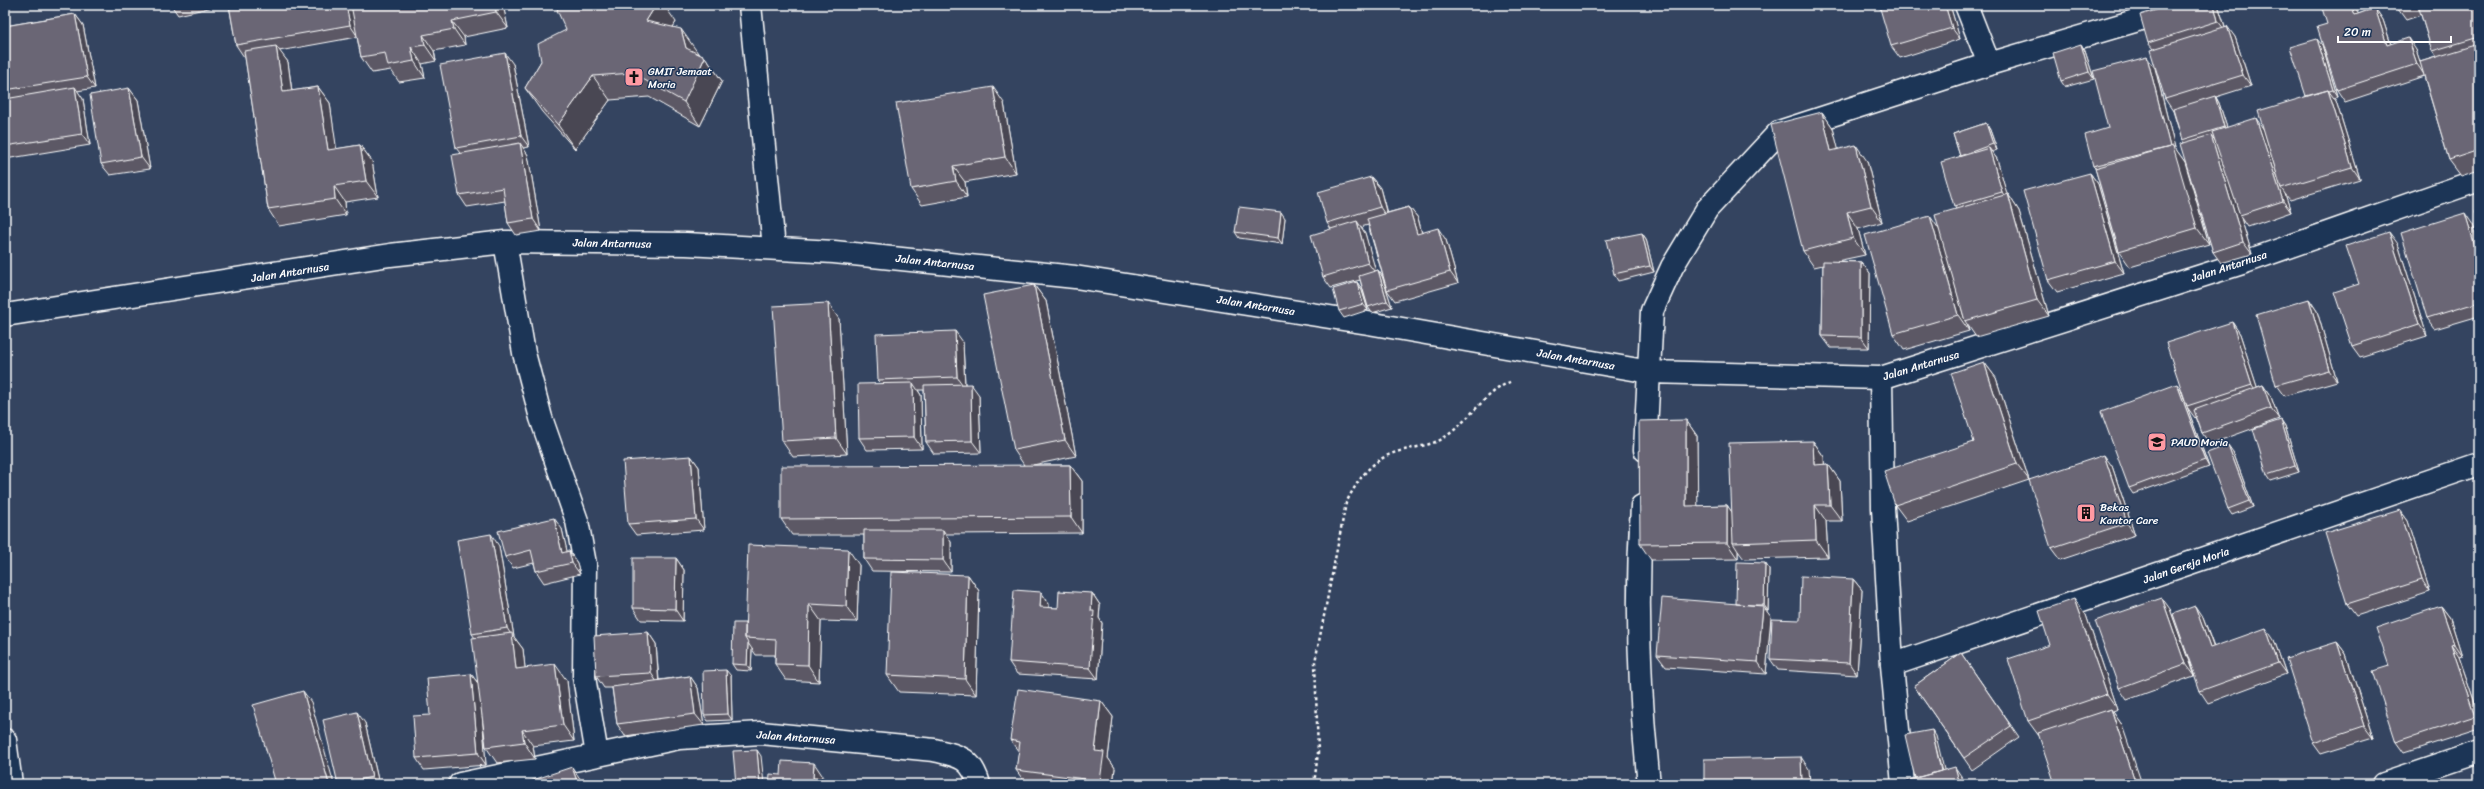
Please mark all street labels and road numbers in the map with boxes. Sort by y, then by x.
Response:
street label: Jalan Antarnusa [572,233,652,254]
street label: Jalan Antarnusa [2188,245,2270,288]
street label: Jalan Antarnusa [894,249,976,276]
street label: Jalan Antarnusa [249,257,331,288]
street label: Jalan Antarnusa [1215,290,1297,321]
street label: Jalan Antarnusa [1535,343,1617,376]
street label: Jalan Antarnusa [1880,345,1962,386]
street label: Jalan Gereja Moria [2140,542,2232,589]
street label: Jalan Antarnusa [755,725,836,750]

